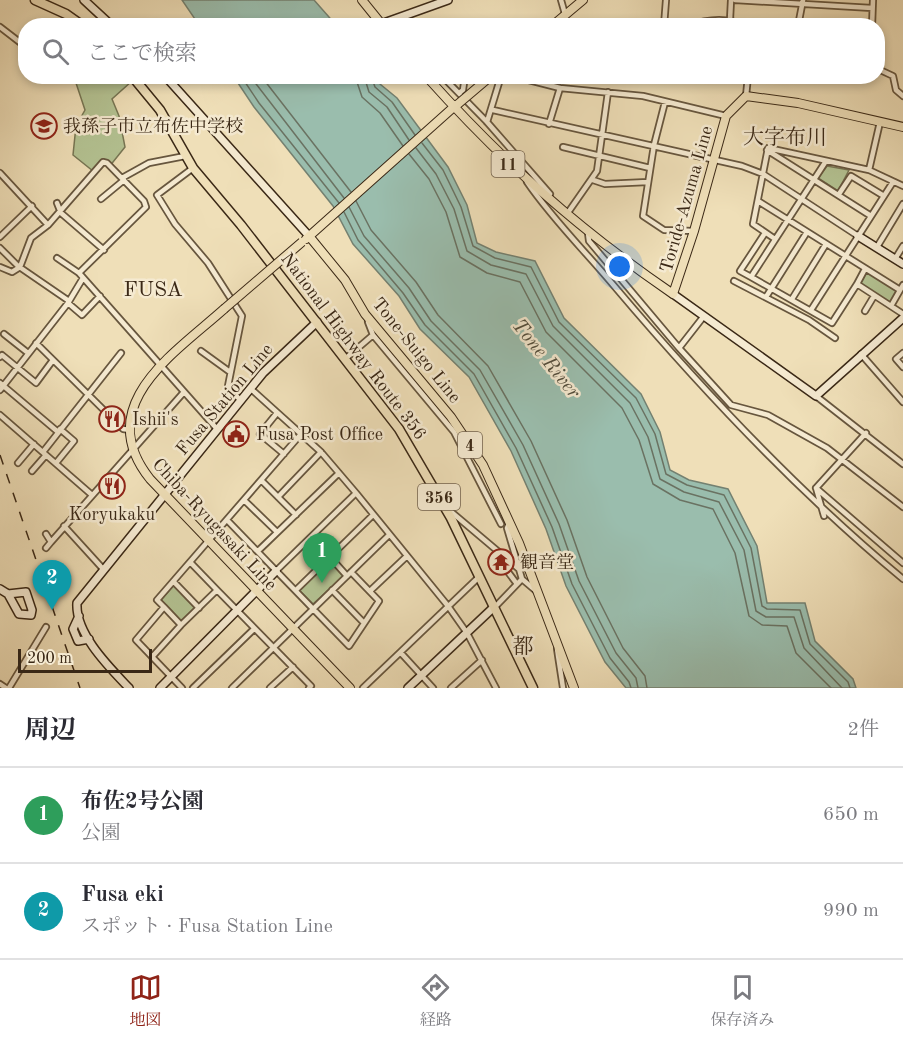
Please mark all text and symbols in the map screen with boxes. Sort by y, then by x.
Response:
search box [18,18,885,84]
icon: search [39,35,72,68]
text: ここで検索 [87,43,197,65]
school or university icon: 我孫子市立布佐中学校 [29,111,59,141]
place label: 我孫子市立布佐中学校 [63,116,243,136]
street label: Toride-Azuma Line [657,124,717,275]
district label: 大字布川 [743,126,827,149]
road number: 11 [492,151,524,177]
street label: National Highway Route 356 [277,250,429,443]
your location [605,252,634,281]
district label: FUSA [123,280,183,301]
street label: Tone-Suigo Line [368,295,464,407]
water label: Tone River [508,316,584,403]
street label: Fusa Station Line [173,340,277,459]
restaurant icon: Ishii's [97,404,127,434]
place label: Ishii's [132,411,179,429]
public building icon: Fusa Post Office [221,419,251,449]
place label: Fusa Post Office [256,426,383,444]
road number: 4 [458,432,482,458]
street label: Chiba-Ryugasaki Line [149,455,280,594]
restaurant icon: Koryukaku [97,471,127,501]
road number: 356 [418,484,460,510]
place label: Koryukaku [69,506,156,524]
pin: 1 [302,534,342,583]
temple icon: 観音堂 [486,547,516,577]
place label: 観音堂 [520,552,574,572]
pin: 2 [32,560,72,610]
district label: 都 [513,635,534,658]
scale bar [18,646,152,674]
text: 200 m [27,651,72,667]
text: 周辺 [24,718,76,744]
text: 2件 [847,720,879,740]
text: 布佐2号公園 [81,791,204,813]
text: 1 [38,805,49,825]
text: 650 m [823,805,879,825]
text: 公園 [81,824,121,844]
text: Fusa eki [81,884,164,906]
text: 2 [38,901,49,921]
text: 990 m [823,901,879,921]
text: スポット · Fusa Station Line [81,917,333,937]
tab: 地図 [129,971,162,1031]
tab: 経路 [419,971,452,1031]
tab: 保存済み [710,971,774,1031]

